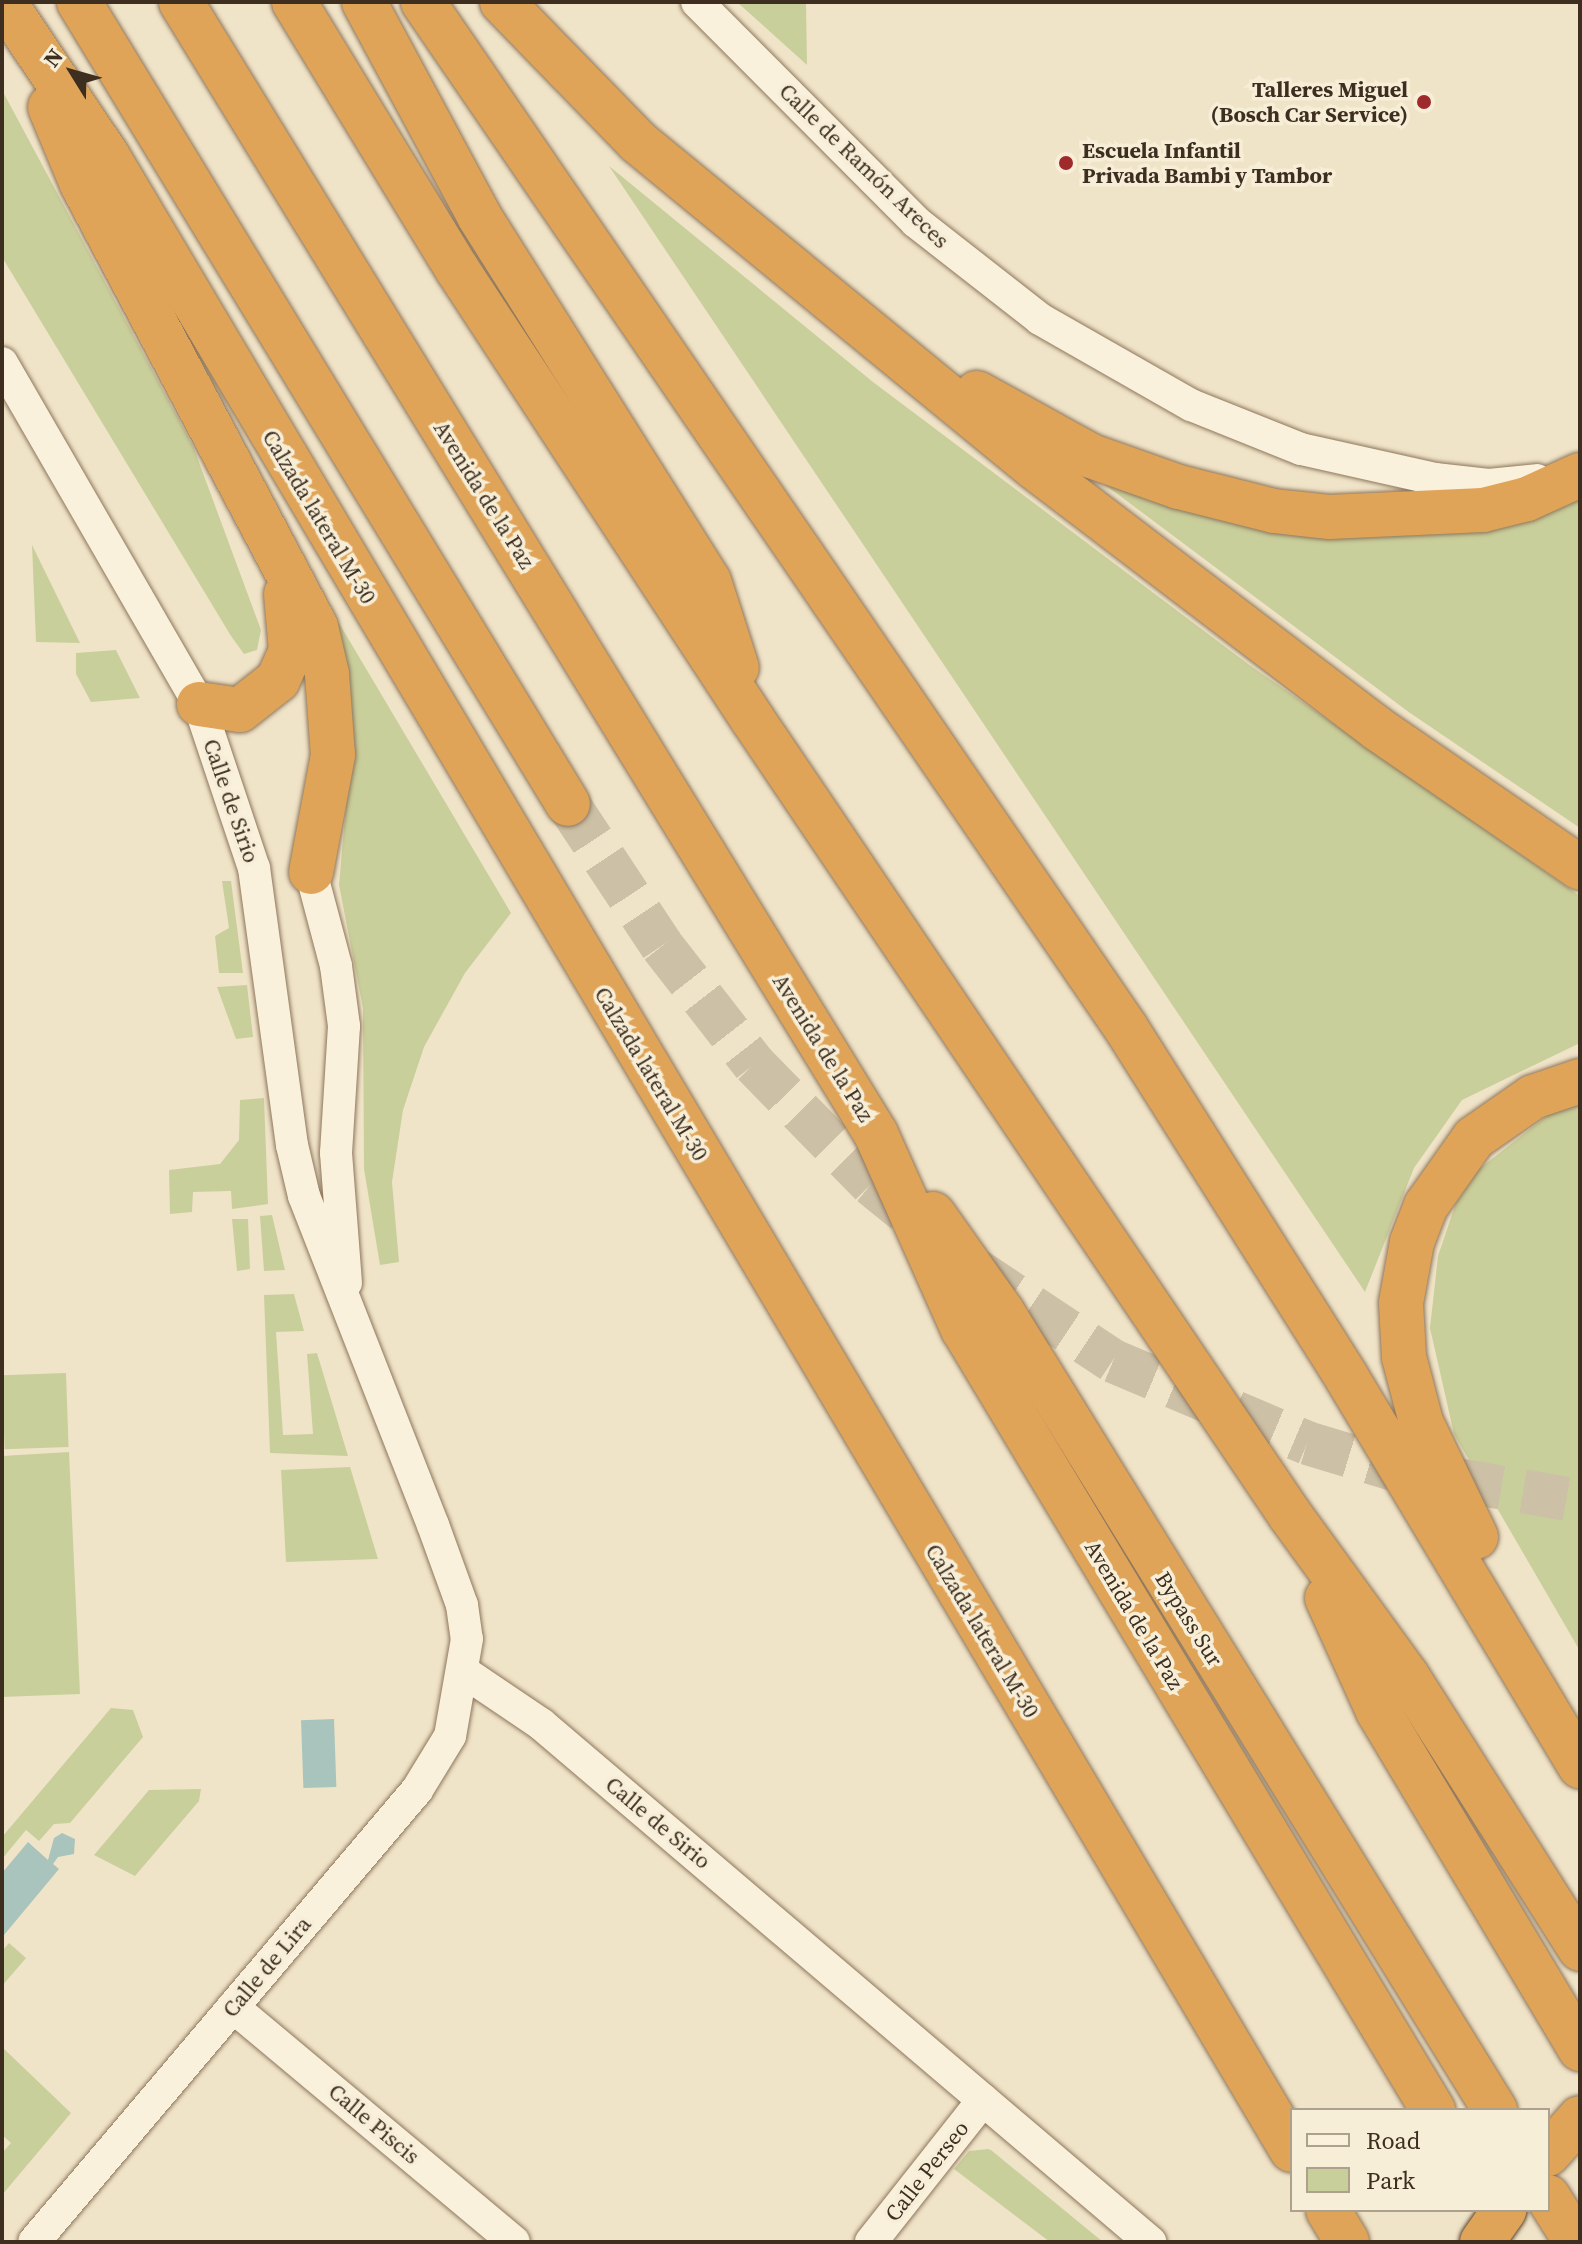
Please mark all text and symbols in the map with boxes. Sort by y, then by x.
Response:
north arrow [32,32,112,112]
text: N [36,42,70,73]
place label: Talleres Miguel (Bosch Car Service) [1211,76,1408,128]
street label: Calle de Ramón Areces [774,78,954,254]
marker: Talleres Miguel (Bosch Car Service) [1415,93,1433,111]
place label: Escuela Infantil Privada Bambi y Tambor [1082,137,1332,188]
marker: Escuela Infantil Privada Bambi y Tambor [1057,154,1075,172]
street label: Avenida de la Paz [428,416,540,574]
street label: Calzada lateral M-30 [257,425,381,609]
street label: Calle de Sirio [198,736,264,866]
street label: Avenida de la Paz [767,969,879,1127]
street label: Calzada lateral M-30 [589,982,713,1166]
street label: Avenida de la Paz [1079,1536,1189,1694]
street label: Calzada lateral M-30 [920,1539,1044,1723]
street label: Bypass Sur [1150,1567,1228,1671]
street label: Calle de Sirio [600,1771,716,1875]
street label: Calle de Lira [217,1911,317,2023]
street label: Calle Piscis [323,2078,425,2170]
legend [1290,2108,1550,2212]
street label: Calle Perseo [880,2116,974,2226]
text: Road [1366,2124,1420,2157]
text: Park [1366,2164,1415,2197]

